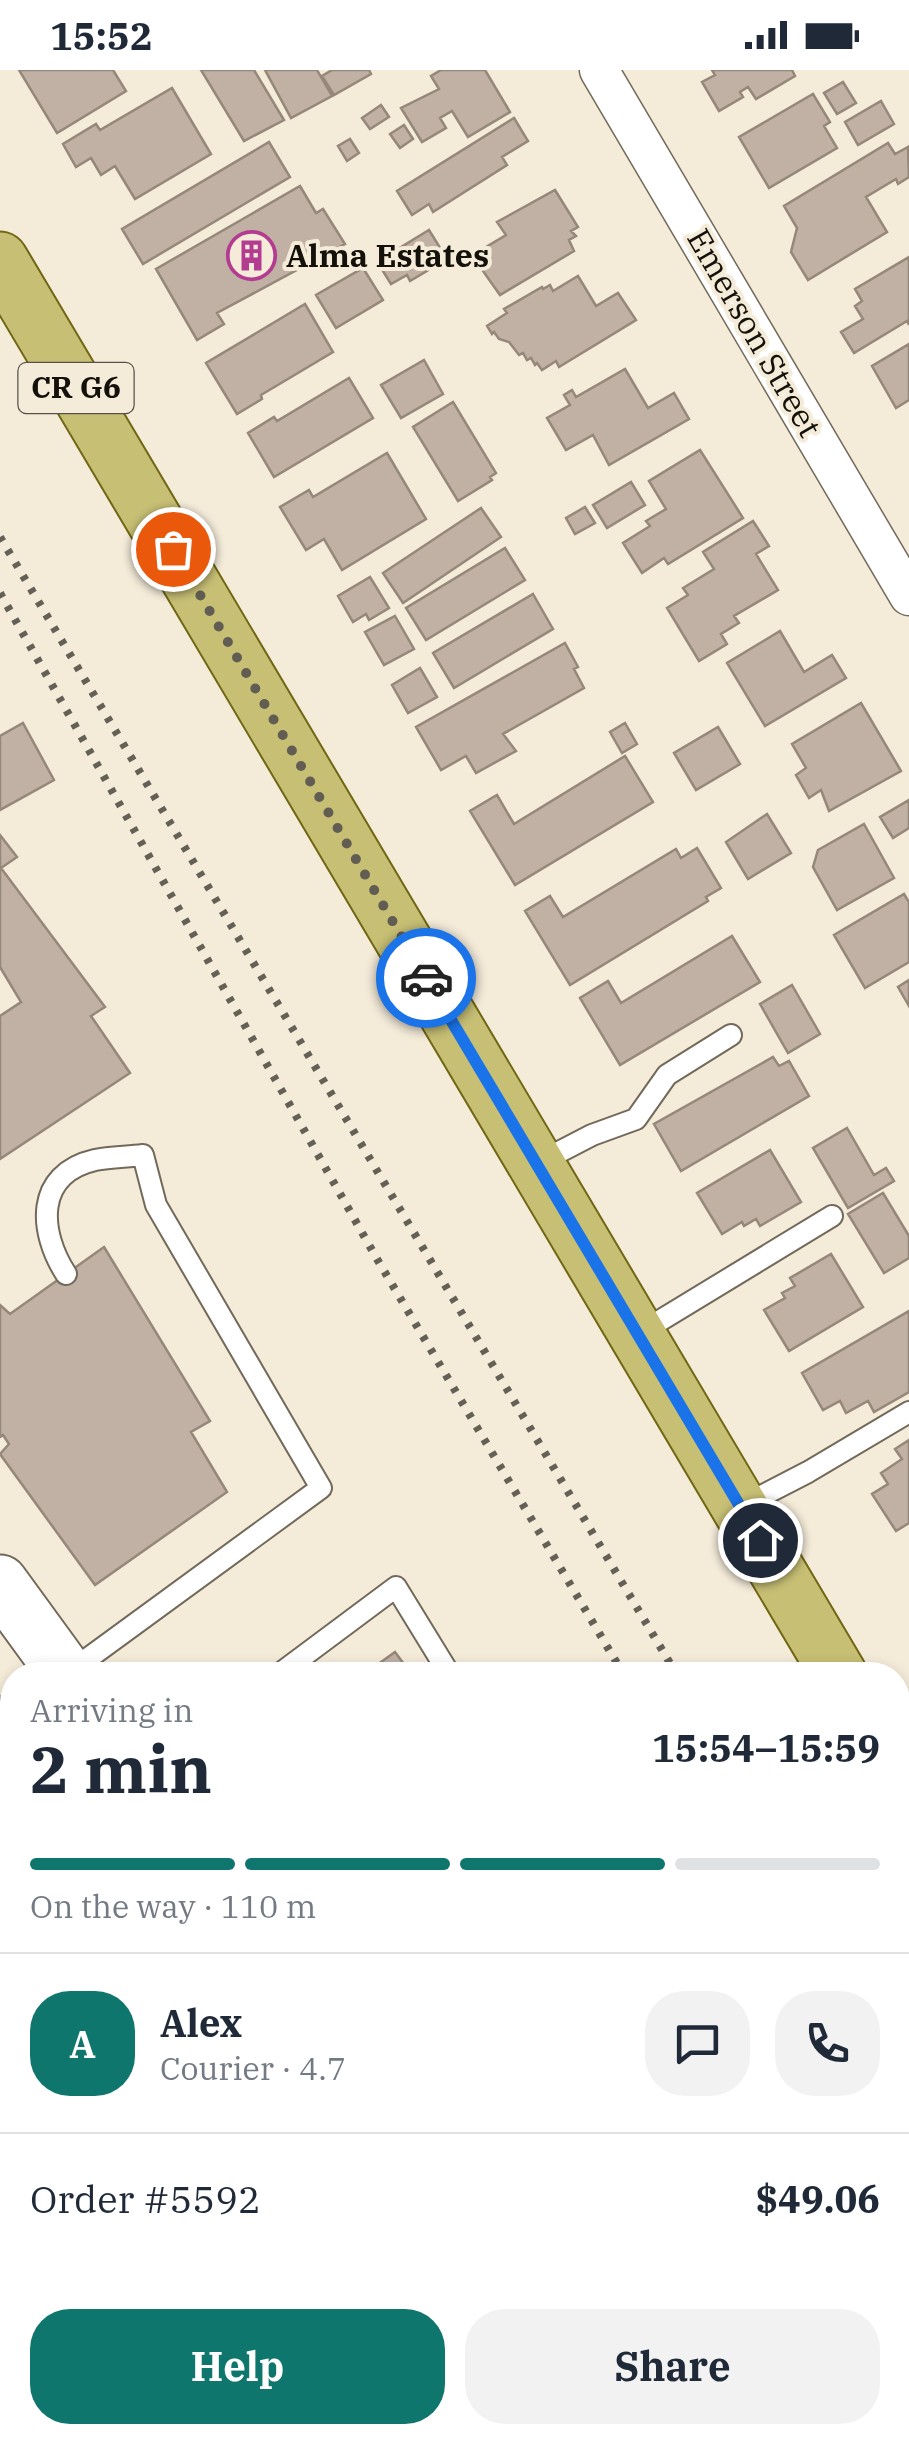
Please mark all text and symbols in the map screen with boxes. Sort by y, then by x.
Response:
text: 15:52 [50,11,153,60]
street label: Emerson Street [678,221,831,444]
building icon: Alma Estates [225,230,277,282]
place label: Alma Estates [286,234,489,276]
road number: CR G6 [18,363,134,413]
pin [131,507,216,592]
icon: bag [146,522,201,577]
courier [376,928,476,1028]
icon: car [399,951,454,1006]
pin [718,1498,803,1583]
icon: home [733,1513,788,1568]
text: Arriving in [30,1689,193,1731]
text: 15:54–15:59 [652,1723,880,1772]
text: 2 min [30,1726,212,1811]
text: On the way · 110 m [30,1885,316,1927]
button: chat [645,1991,750,2096]
button: phone [775,1991,880,2096]
text: Alex [160,1998,242,2047]
text: A [69,2019,96,2068]
text: Courier · 4.7 [160,2047,346,2089]
text: Order #5592 [30,2174,261,2223]
text: $49.06 [755,2174,880,2223]
button: Help [30,2309,445,2424]
button: Share [465,2309,880,2424]

